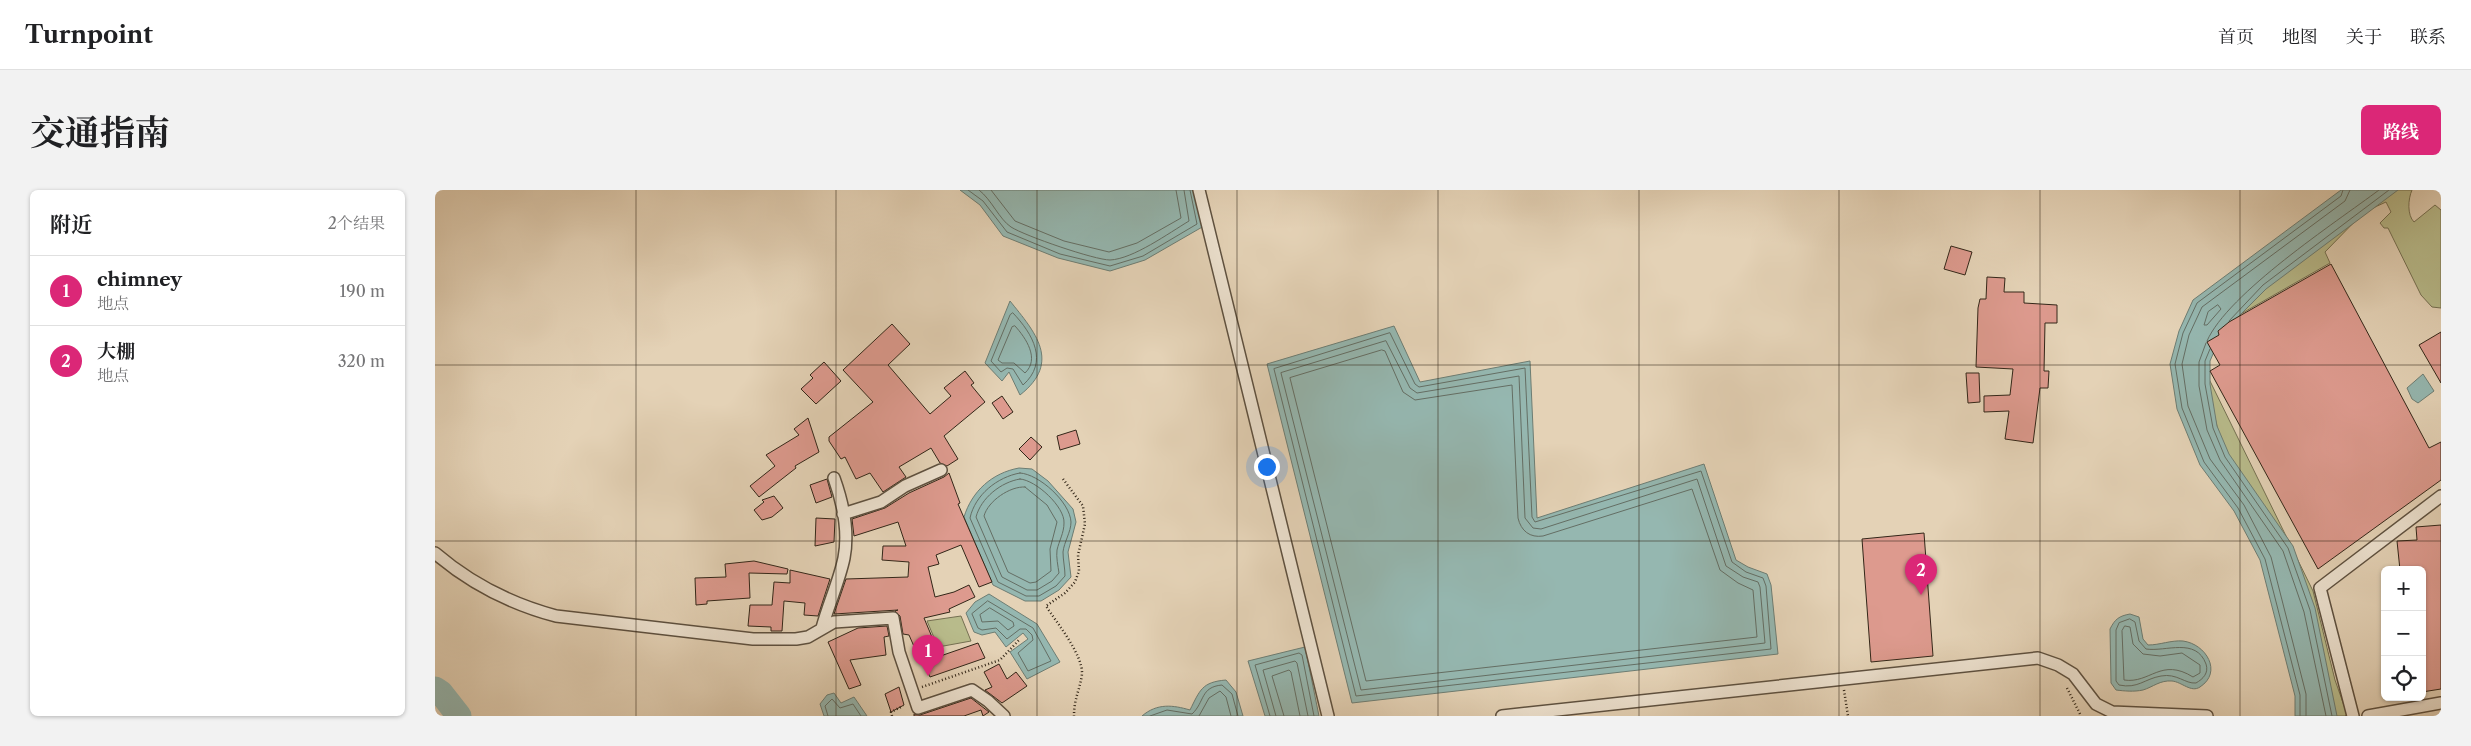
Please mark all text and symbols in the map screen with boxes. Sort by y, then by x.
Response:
text: Turnpoint [25,20,153,49]
text: 首页 [2218,26,2254,48]
text: 地图 [2282,26,2318,48]
text: 关于 [2346,26,2382,48]
text: 联系 [2410,26,2446,48]
button: 路线 [2361,105,2441,155]
text: 交通指南 [30,111,170,154]
text: 附近 [50,212,92,237]
text: 2个结果 [328,213,385,233]
text: chimney [97,268,182,291]
text: 1 [62,281,70,301]
text: 190 m [340,281,385,301]
text: 地点 [97,293,129,313]
text: 大棚 [97,340,135,363]
text: 2 [61,351,71,371]
text: 320 m [338,351,385,371]
text: 地点 [97,365,129,385]
your location [1254,454,1280,480]
pin: 2 [1905,554,1937,595]
map controls [2381,566,2426,701]
button: + [2381,566,2426,611]
button: − [2381,611,2426,656]
pin: 1 [912,635,944,676]
button: locate [2381,656,2426,701]

